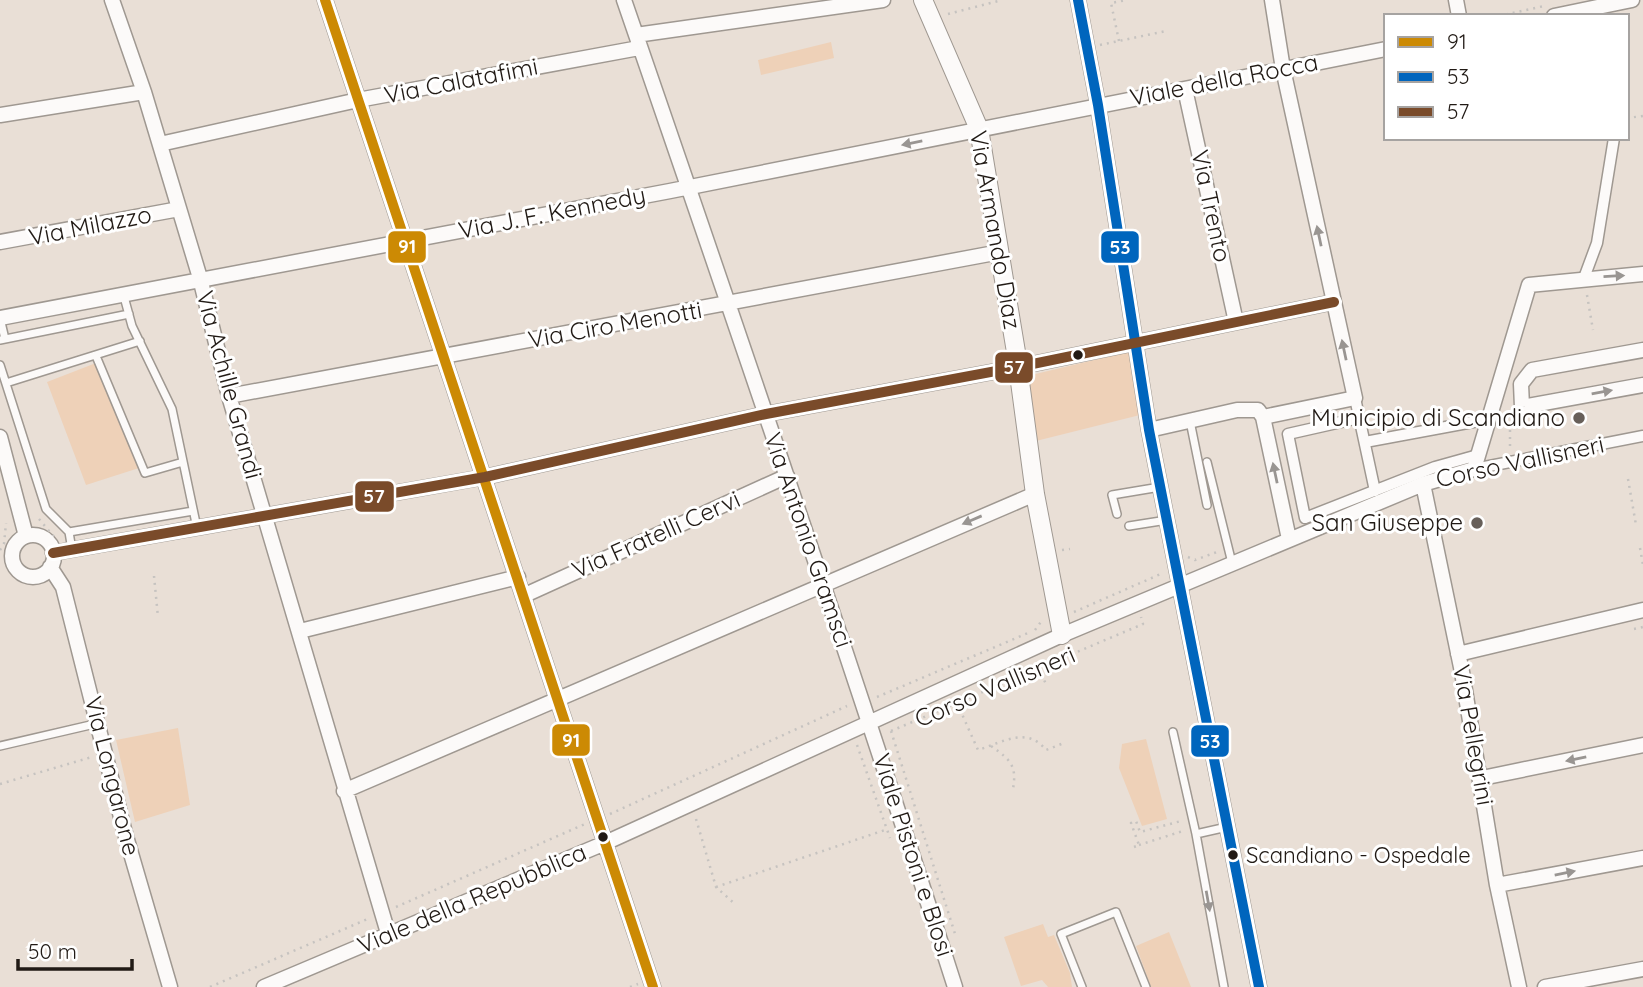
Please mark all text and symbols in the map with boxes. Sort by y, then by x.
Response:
legend [1384,14,1629,140]
text: 91 [1447,28,1467,54]
street label: Viale della Rocca [1127,46,1320,112]
street label: Via Calatafimi [381,50,540,110]
text: 53 [1447,63,1469,89]
text: 57 [1447,98,1469,124]
street label: Via Armando Diaz [964,128,1028,332]
one-way arrow [901,137,923,148]
street label: Via Trento [1185,147,1238,265]
street label: Via J. F. Kennedy [456,179,648,245]
street label: Via Milazzo [26,198,154,252]
one-way arrow [1314,225,1325,247]
line badge: 91 [387,230,427,264]
line badge: 53 [1100,230,1140,264]
text: 91 [398,234,416,258]
text: 53 [1109,235,1131,259]
one-way arrow [1603,270,1625,281]
street label: Via Achille Grandi [190,287,270,482]
street label: Via Ciro Menotti [526,294,704,354]
one-way arrow [1339,339,1350,361]
unlabelled marker [1071,348,1085,362]
line badge: 57 [994,351,1034,384]
text: 57 [1003,355,1025,379]
one-way arrow [1591,387,1613,398]
place label: Municipio di Scandiano [1311,402,1565,432]
marker: Municipio di Scandiano [1571,410,1587,426]
street label: Via Antonio Gramsci [758,428,860,651]
street label: Corso Vallisneri [1433,429,1607,493]
one-way arrow [1270,462,1281,484]
line badge: 57 [354,480,395,513]
text: 57 [363,484,385,508]
street label: Via Fratelli Cervi [567,484,744,585]
place label: San Giuseppe [1312,507,1463,537]
one-way arrow [961,515,982,526]
marker: San Giuseppe [1469,515,1485,531]
street label: Corso Vallisneri [910,639,1079,733]
street label: Via Pellegrini [1447,662,1501,808]
street label: Via Longarone [79,693,147,859]
line badge: 91 [551,723,591,757]
line badge: 53 [1190,724,1230,758]
text: 91 [562,728,580,752]
text: 53 [1199,729,1221,753]
street label: Viale Pistoni e Blosi [867,749,961,960]
one-way arrow [1565,753,1587,764]
unlabelled marker [596,830,610,844]
street label: Viale della Repubblica [353,836,591,960]
place label: Scandiano - Ospedale [1246,841,1471,869]
marker: Scandiano - Ospedale [1226,848,1240,862]
one-way arrow [1554,867,1576,878]
one-way arrow [1203,890,1214,912]
scale bar [18,928,131,972]
text: 50 m [28,938,77,964]

